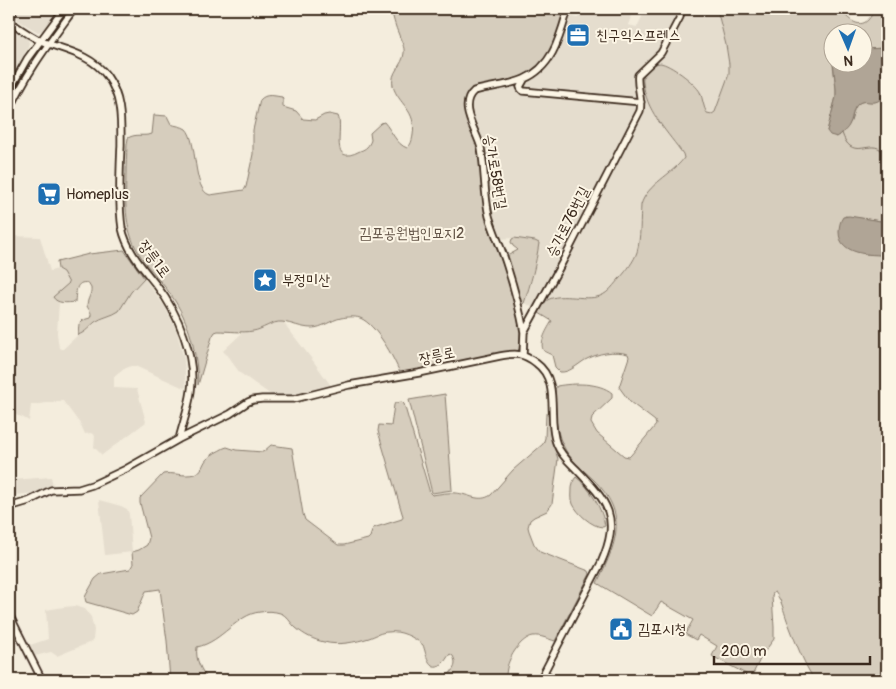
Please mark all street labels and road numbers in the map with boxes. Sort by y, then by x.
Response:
street label: 승가로58번길 [479,133,511,211]
street label: 승가로76번길 [542,183,594,261]
street label: 장릉1로 [134,236,174,282]
street label: 장릉로 [417,343,457,369]

